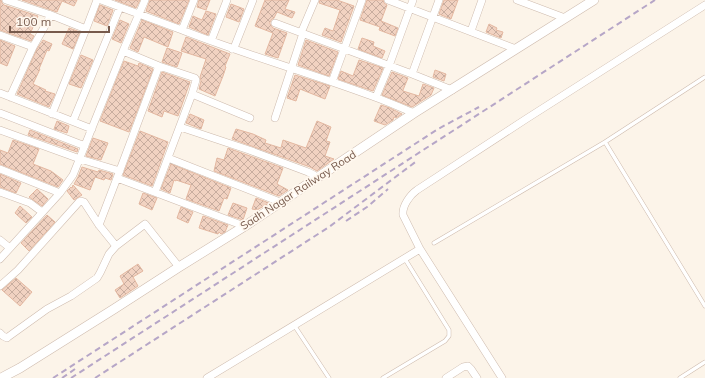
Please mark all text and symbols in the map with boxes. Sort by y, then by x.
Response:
scale bar [10,8,109,34]
text: 100 m [16,14,51,29]
street label: Sadh Nagar Railway Road [237,147,359,233]

